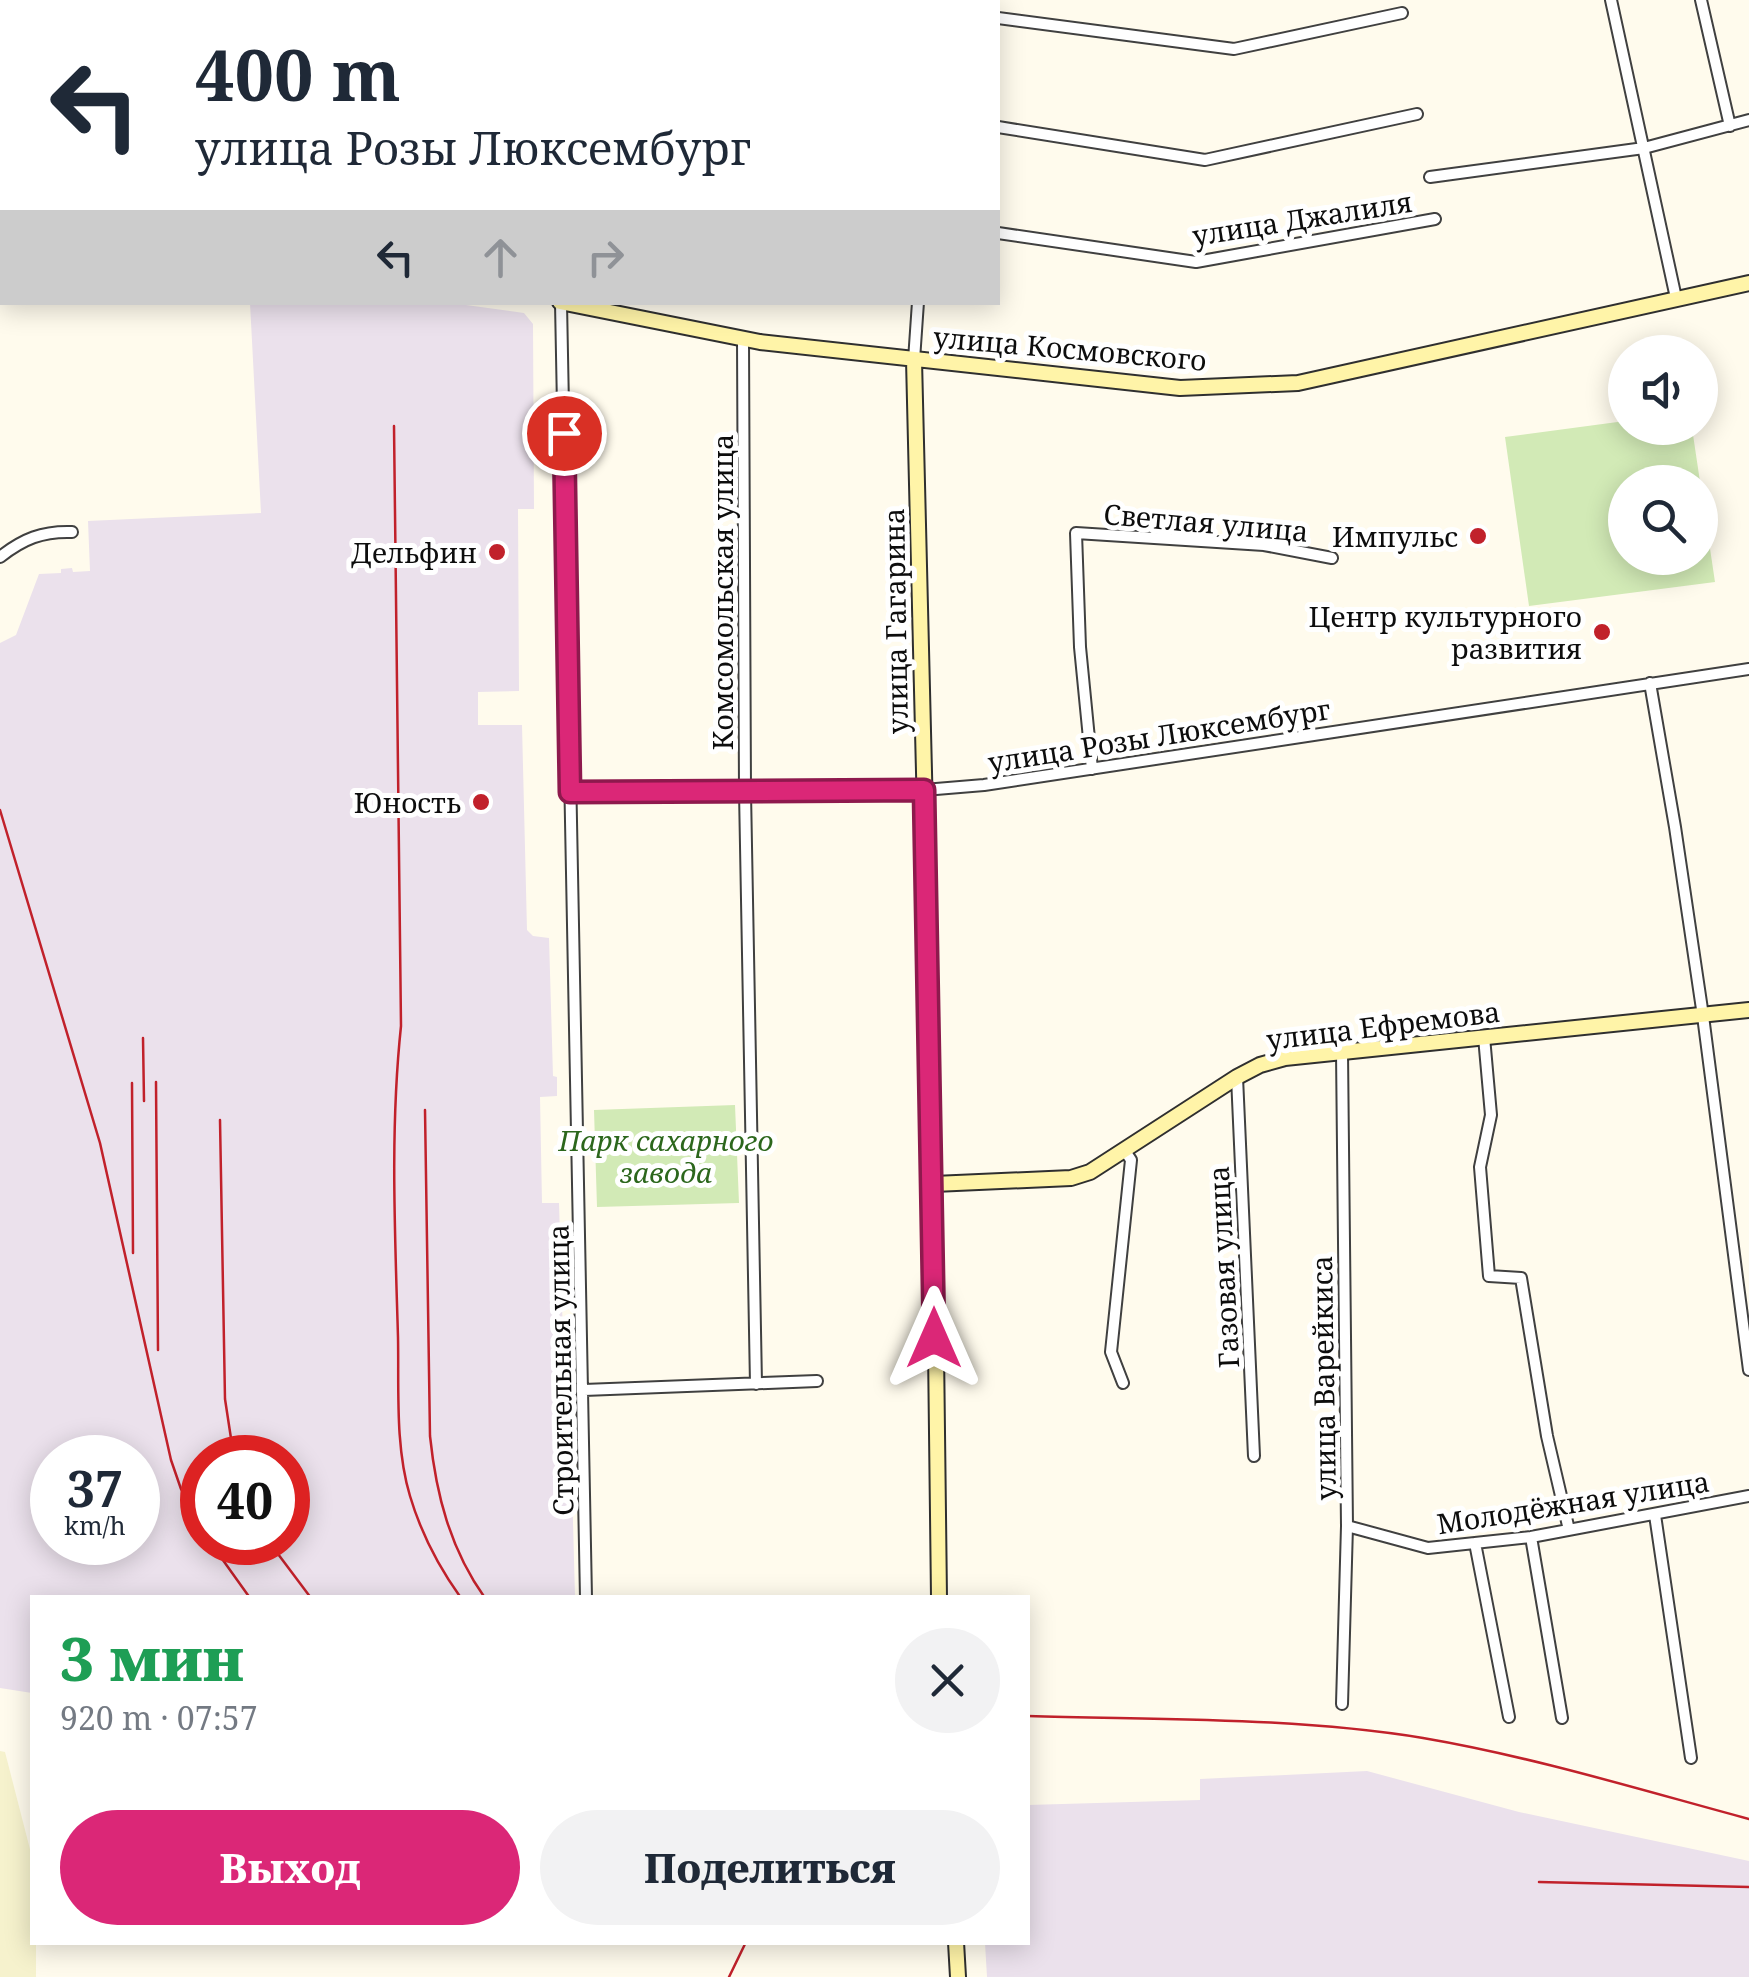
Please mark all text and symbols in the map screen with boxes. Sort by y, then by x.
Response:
text: 400 m [195,26,401,122]
icon: left [30,40,160,170]
text: улица Розы Люксембург [195,117,751,178]
street label: улица Джалиля [1189,182,1415,254]
icon: left [368,230,423,285]
icon: ahead [473,230,528,285]
icon: right [578,230,633,285]
street label: улица Космовского [932,317,1208,379]
map controls [1608,335,1718,575]
button: sound [1608,335,1718,445]
pin [522,391,607,476]
icon: arrive [537,406,592,461]
street label: Комсомольская улица [703,434,741,750]
button: search [1608,465,1718,575]
street label: Светлая улица [1102,494,1310,550]
street label: улица Гагарина [874,508,916,734]
place label: Импульс [1332,517,1458,555]
marker: Импульс [1467,525,1489,547]
place label: Дельфин [351,533,477,571]
marker: Дельфин [486,541,508,563]
place label: Центр культурного развития [1309,597,1582,667]
marker: Центр культурного развития [1591,621,1613,643]
street label: улица Розы Люксембург [985,689,1333,781]
place label: Юность [354,783,461,821]
marker: Юность [470,791,492,813]
street label: улица Ефремова [1264,992,1502,1058]
park label: Парк сахарного завода [557,1121,774,1191]
street label: Газовая улица [1199,1165,1247,1369]
street label: Строительная улица [538,1224,582,1516]
street label: улица Варейкиса [1302,1255,1344,1501]
position arrow [882,1286,986,1390]
speed limit sign: 40 [180,1435,310,1565]
text: 37 [67,1454,123,1522]
street label: Молодёжная улица [1434,1462,1712,1542]
text: km/h [64,1508,126,1542]
text: 3 мин [60,1617,244,1699]
button: close [895,1628,1000,1733]
text: 920 m · 07:57 [60,1696,258,1739]
button: Выход [60,1810,520,1925]
button: Поделиться [540,1810,1000,1925]

